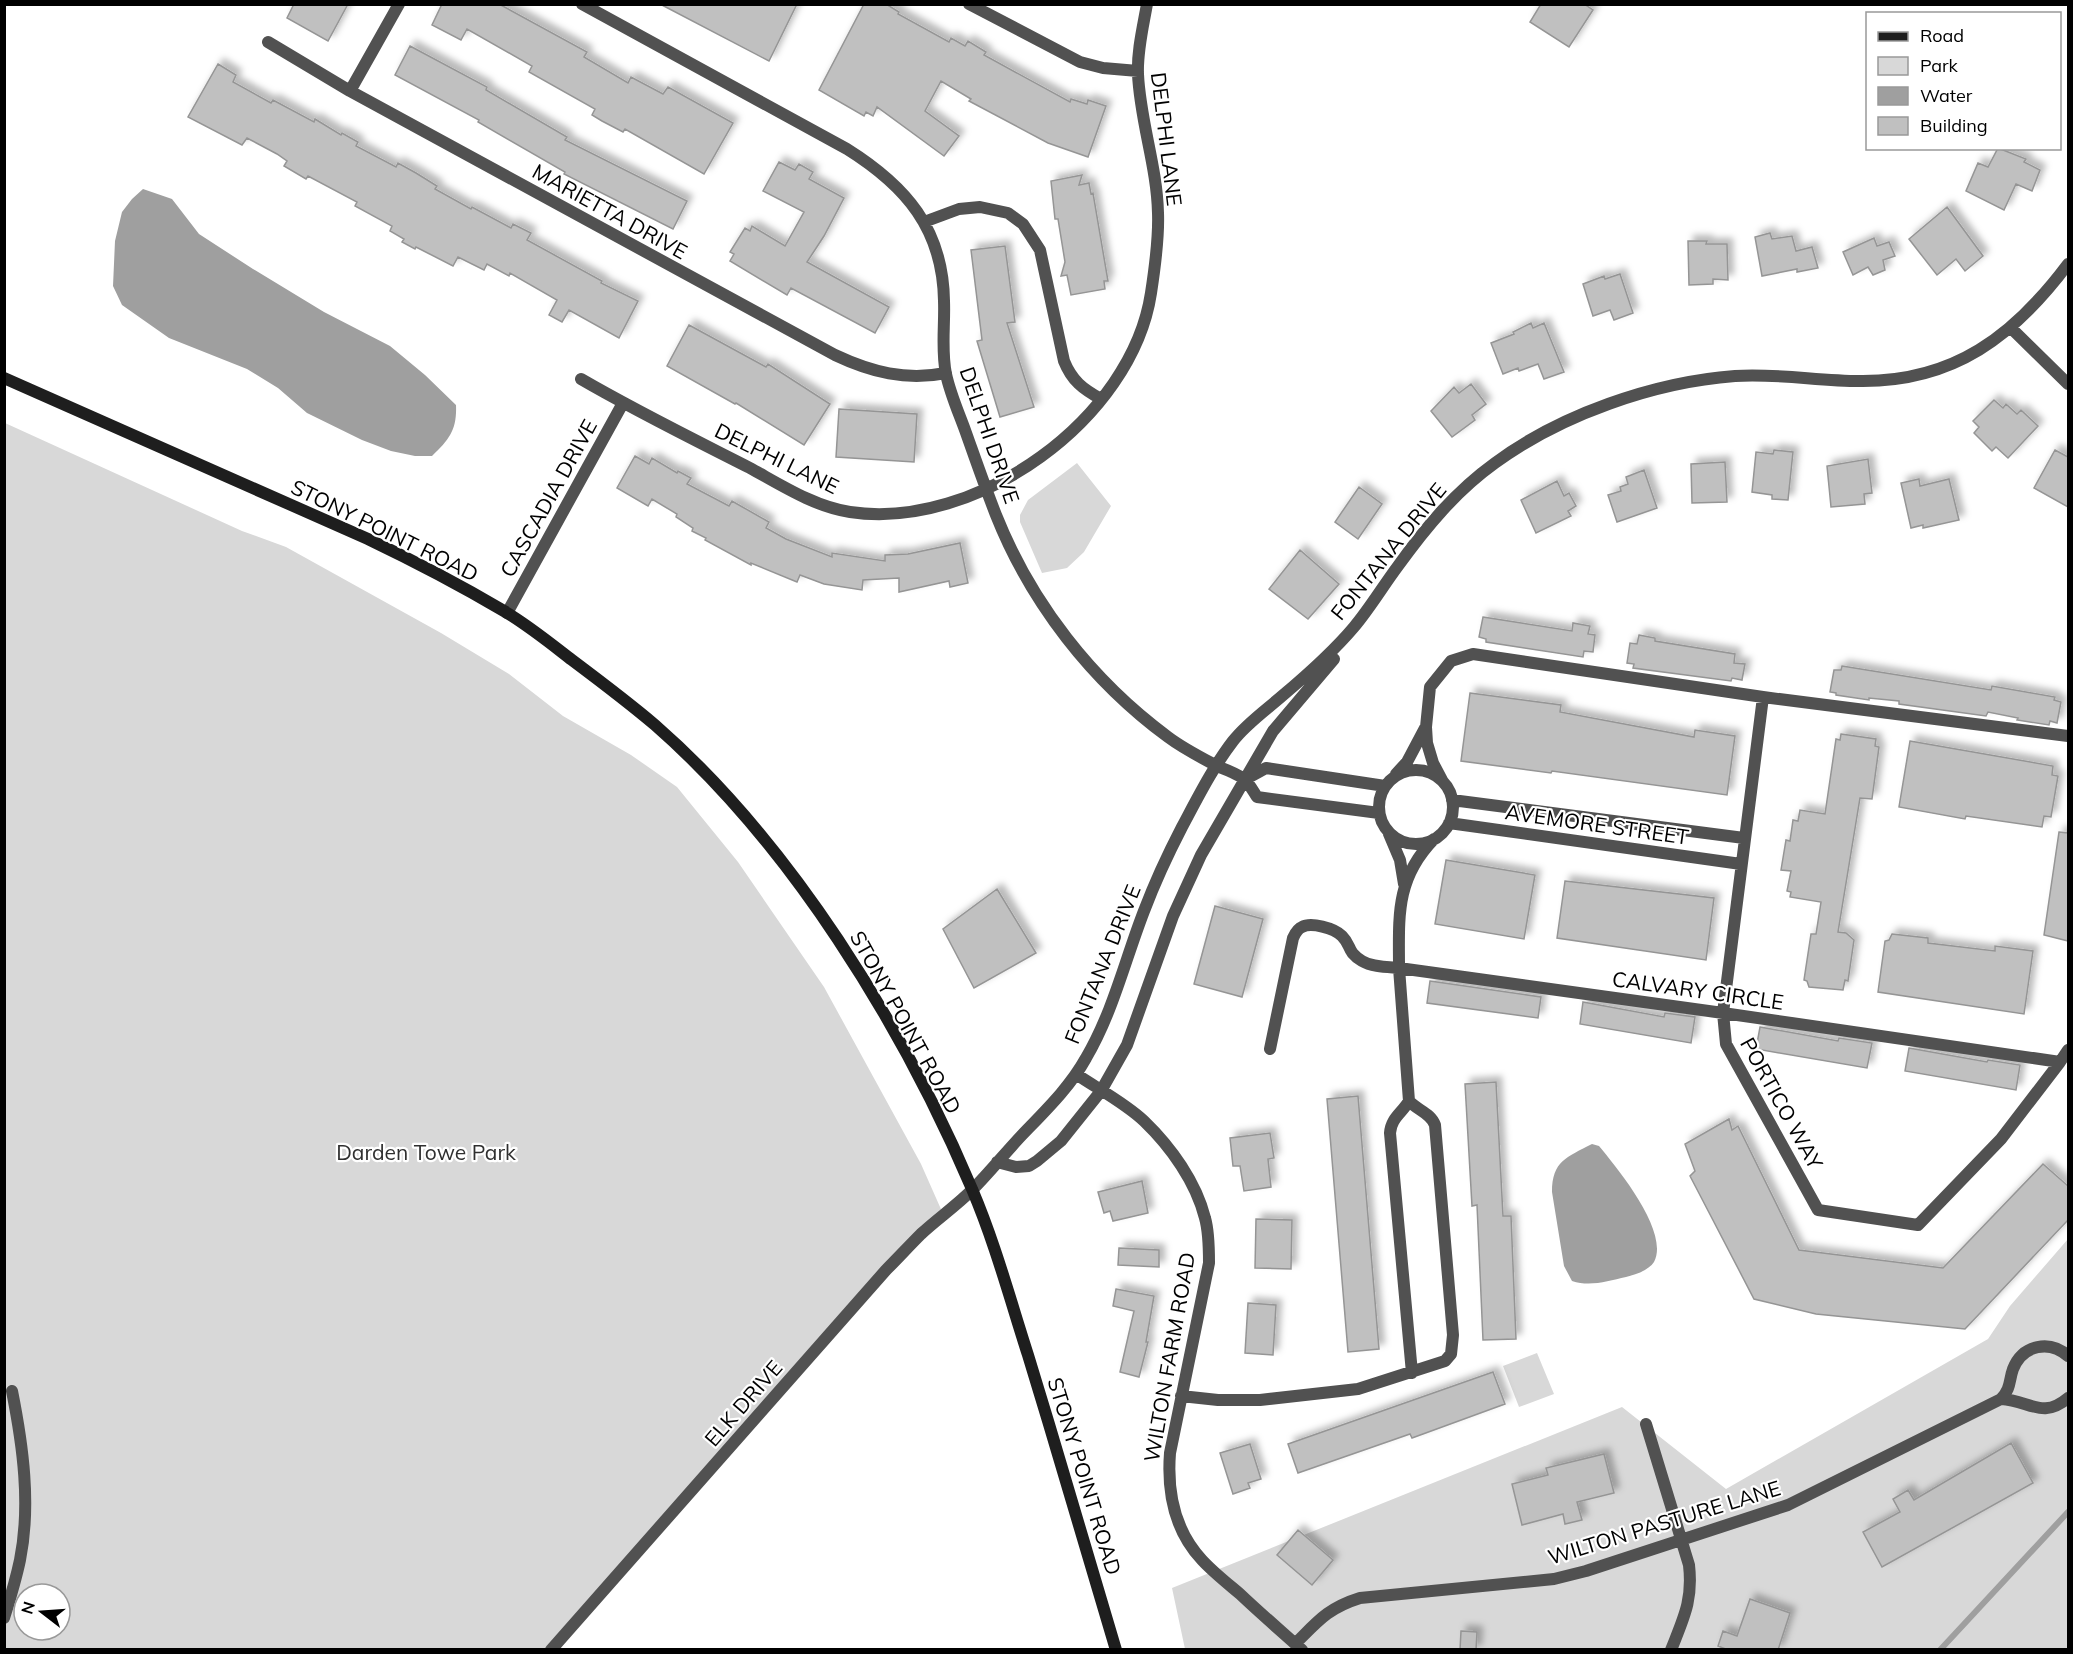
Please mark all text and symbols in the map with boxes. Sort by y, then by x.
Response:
legend [1866,12,2061,150]
text: Road [1920,24,1964,47]
text: Park [1920,54,1959,77]
street label: DELPHI LANE [1146,71,1188,207]
text: Water [1920,84,1973,107]
text: Building [1920,114,1988,137]
street label: MARIETTA DRIVE [528,158,692,264]
street label: DELPHI DRIVE [954,363,1026,507]
street label: CASCADIA DRIVE [494,415,602,581]
street label: DELPHI LANE [711,417,843,499]
street label: STONY POINT ROAD [287,473,483,587]
street label: FONTANA DRIVE [1325,477,1451,625]
street label: AVEMORE STREET [1504,798,1691,850]
street label: FONTANA DRIVE [1058,881,1146,1047]
street label: STONY POINT ROAD [845,926,967,1118]
street label: CALVARY CIRCLE [1611,965,1785,1015]
street label: PORTICO WAY [1735,1033,1829,1174]
park label: Darden Towe Park [336,1139,516,1165]
street label: WILTON FARM ROAD [1138,1250,1200,1464]
street label: ELK DRIVE [699,1355,787,1451]
street label: STONY POINT ROAD [1043,1374,1127,1578]
street label: WILTON PASTURE LANE [1545,1474,1783,1570]
north arrow [12,1582,72,1642]
text: N [16,1599,39,1616]

